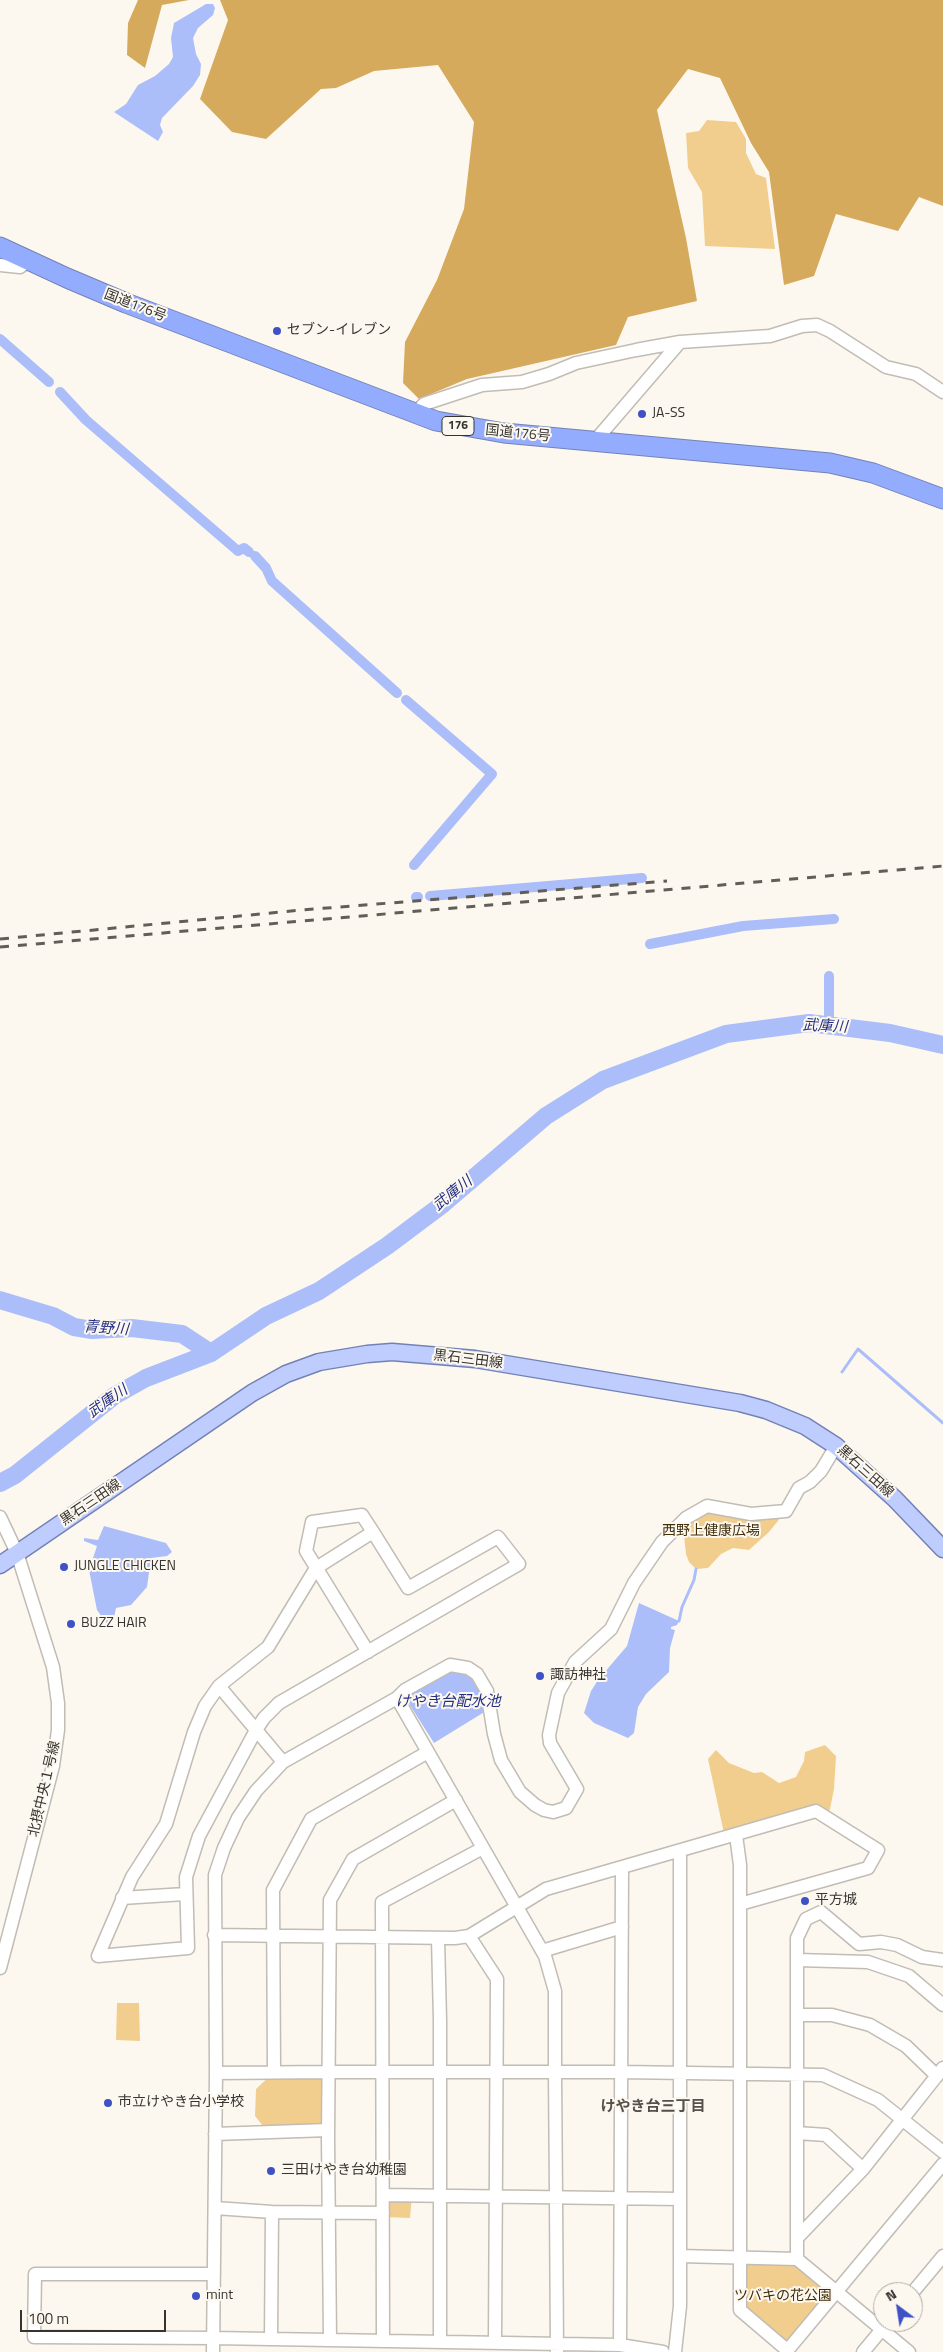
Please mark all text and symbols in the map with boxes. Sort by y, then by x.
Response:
street label: 国道176号 [101,286,169,326]
place label: セブン-イレブン [287,323,391,339]
marker: セブン-イレブン [271,325,283,337]
place label: JA-SS [652,406,685,422]
marker: JA-SS [636,408,648,420]
road number: 176 [442,416,474,436]
street label: 国道176号 [485,422,551,446]
water label: 武庫川 [802,1017,848,1037]
water label: 武庫川 [430,1173,476,1215]
water label: 青野川 [83,1318,129,1340]
street label: 黒石三田線 [432,1347,504,1373]
water label: 武庫川 [84,1382,132,1422]
street label: 黒石三田線 [833,1442,897,1502]
street label: 黒石三田線 [57,1476,125,1530]
park label: 西野上健康広場 [662,1524,760,1540]
place label: JUNGLE CHICKEN [74,1559,176,1575]
marker: JUNGLE CHICKEN [58,1561,70,1573]
place label: BUZZ HAIR [81,1616,147,1632]
marker: BUZZ HAIR [65,1618,77,1630]
place label: 諏訪神社 [550,1668,606,1684]
marker: 諏訪神社 [534,1670,546,1682]
water label: けやき台配水池 [396,1693,500,1711]
street label: 北摂中央１号線 [26,1739,64,1839]
place label: 平方城 [815,1893,857,1909]
marker: 平方城 [799,1895,811,1907]
place label: 市立けやき台小学校 [118,2095,244,2111]
marker: 市立けやき台小学校 [102,2097,114,2109]
district label: けやき台三丁目 [601,2098,705,2116]
place label: 三田けやき台幼稚園 [281,2163,407,2179]
marker: 三田けやき台幼稚園 [265,2165,277,2177]
north arrow [873,2282,923,2332]
text: N [881,2283,900,2306]
place label: mint [206,2288,233,2304]
park label: ツバキの花公園 [734,2289,832,2305]
marker: mint [190,2290,202,2302]
scale bar [22,2300,169,2332]
text: 100 m [28,2307,69,2330]

